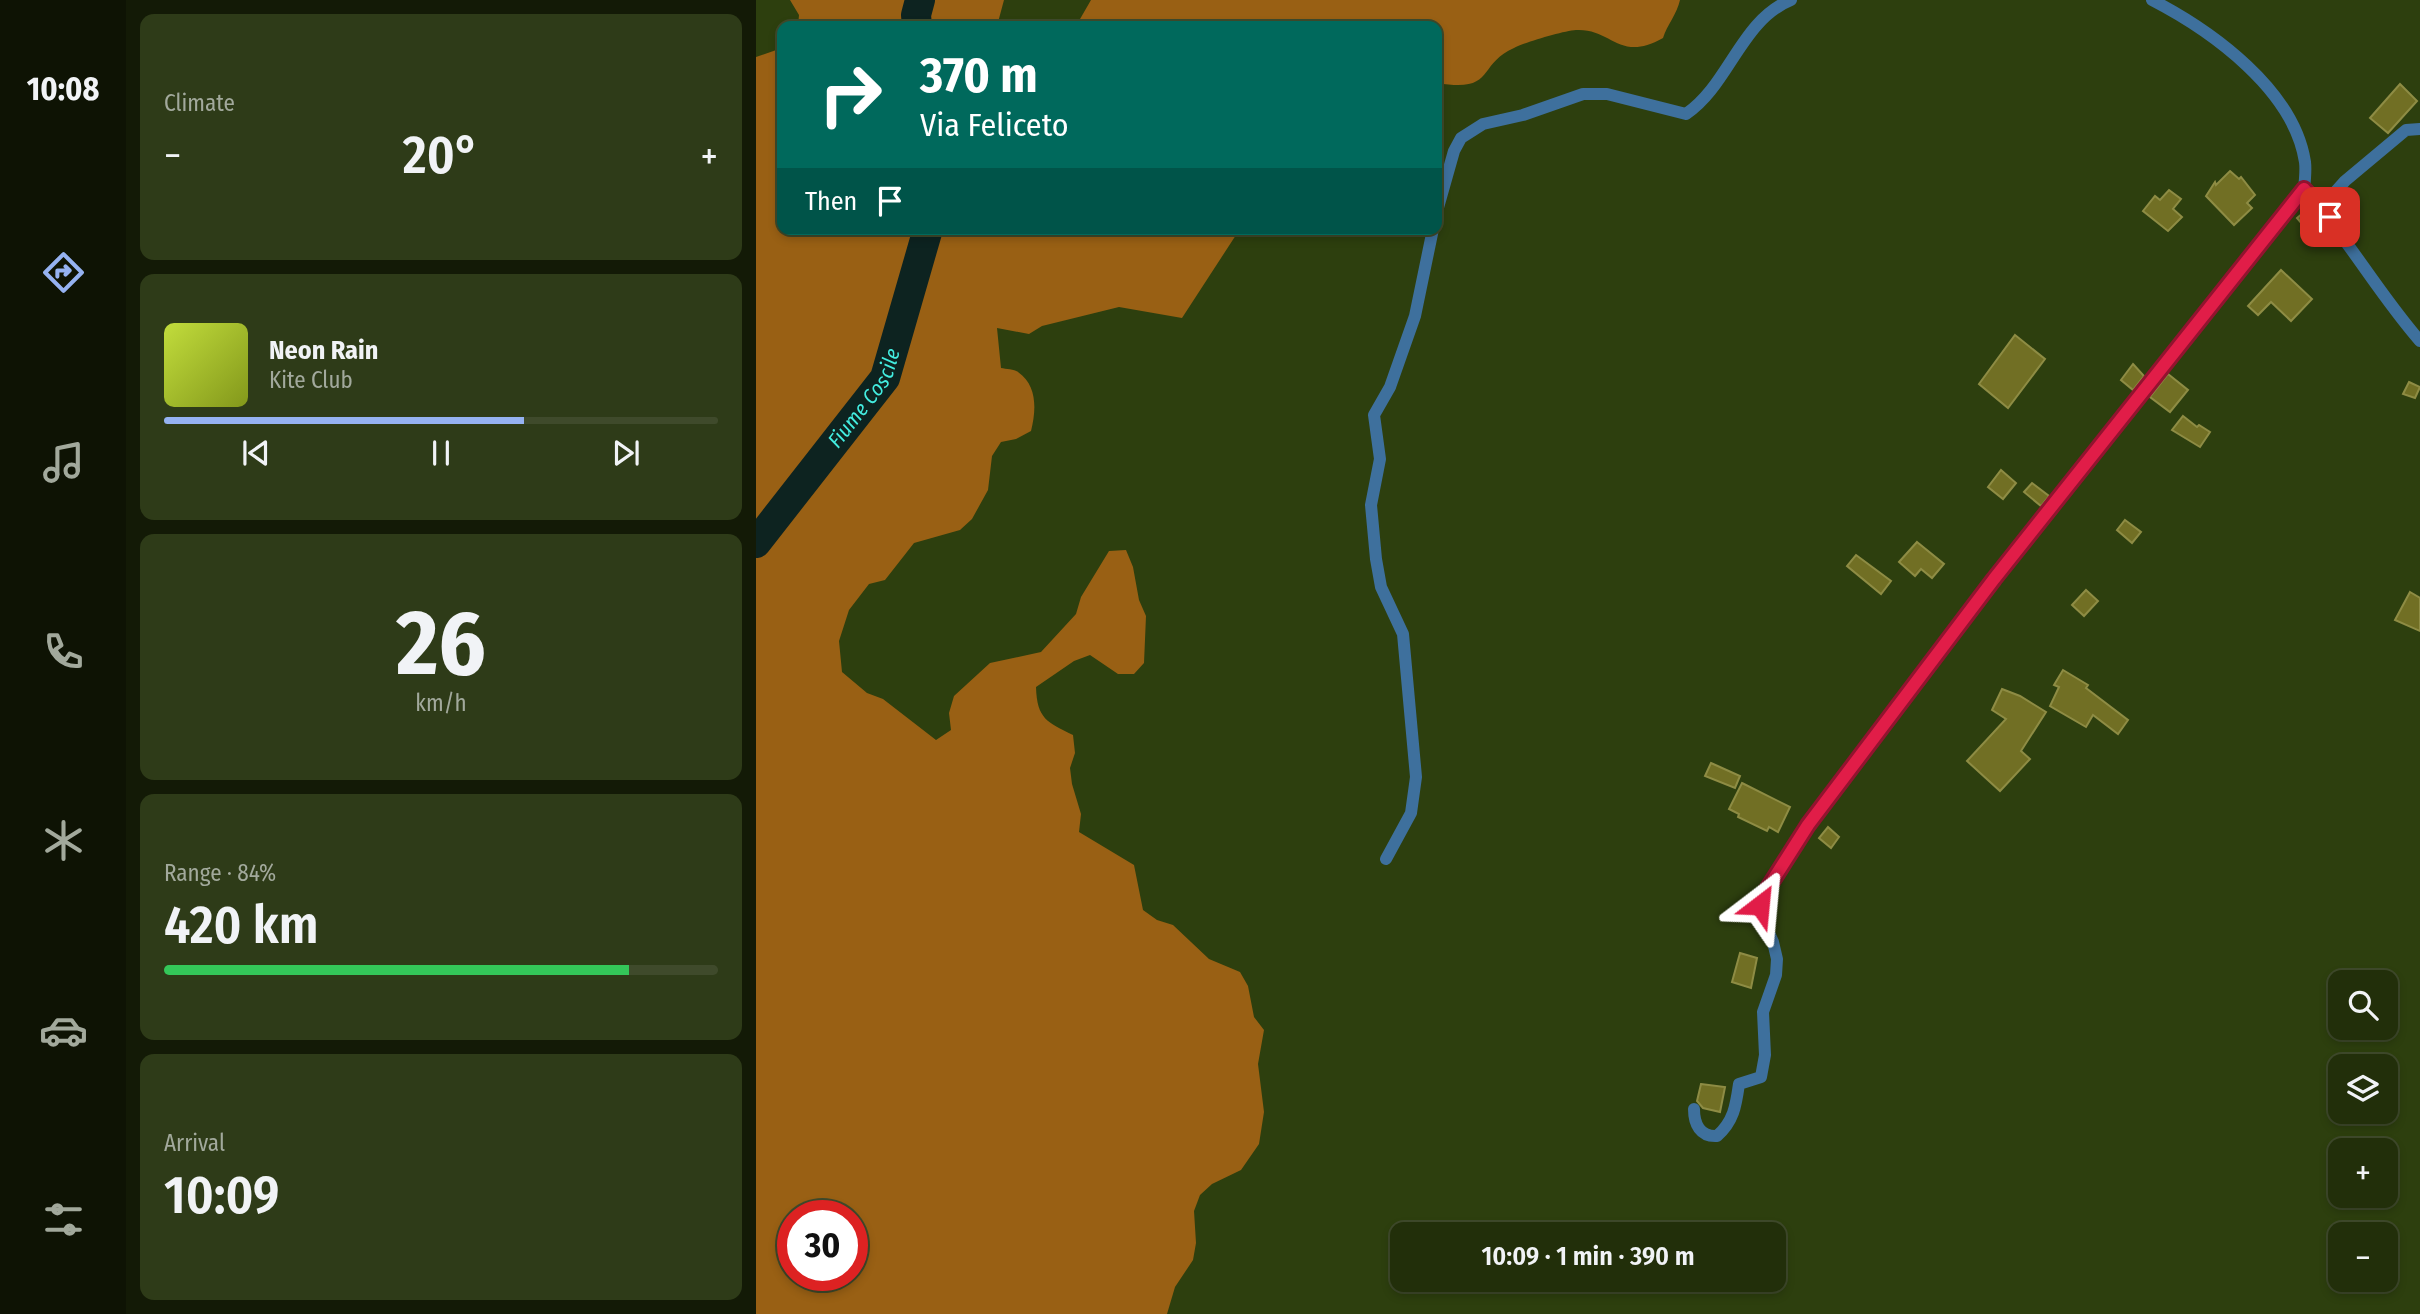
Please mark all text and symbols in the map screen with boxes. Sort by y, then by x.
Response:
text: 370 m [920,46,1038,105]
icon: right [805,49,896,140]
text: 10:08 [27,70,99,108]
text: Climate [164,89,235,117]
text: Via Feliceto [920,106,1068,144]
text: 20° [403,124,479,187]
text: − [164,133,181,179]
text: + [701,133,718,179]
icon: arrive [871,182,909,220]
text: Then [805,186,857,217]
pin [2300,187,2360,247]
icon: arrive [2311,198,2349,236]
icon: directions [39,248,88,297]
text: Neon Rain [269,335,378,366]
water label: Fiume Coscile [822,345,906,453]
text: Kite Club [269,366,353,394]
icon: previous [237,434,275,472]
icon: pause [422,434,460,472]
icon: next [607,434,645,472]
icon: music [39,438,88,487]
text: 26 [396,589,486,698]
icon: phone [39,627,88,676]
text: km/h [415,689,467,717]
icon: climate [39,816,88,865]
text: Range · 84% [164,859,276,887]
position arrow [1723,868,1797,942]
text: 420 km [164,894,319,957]
map controls [2328,970,2398,1292]
button: search [2328,970,2398,1040]
icon: car [39,1006,88,1055]
button: layers [2328,1054,2398,1124]
text: Arrival [164,1129,225,1157]
button: + [2328,1138,2398,1208]
text: 10:09 [164,1164,280,1227]
icon: filters [39,1195,88,1244]
speed limit sign: 30 [777,1200,868,1291]
button: − [2328,1222,2398,1292]
text: 10:09 · 1 min · 390 m [1481,1241,1695,1272]

